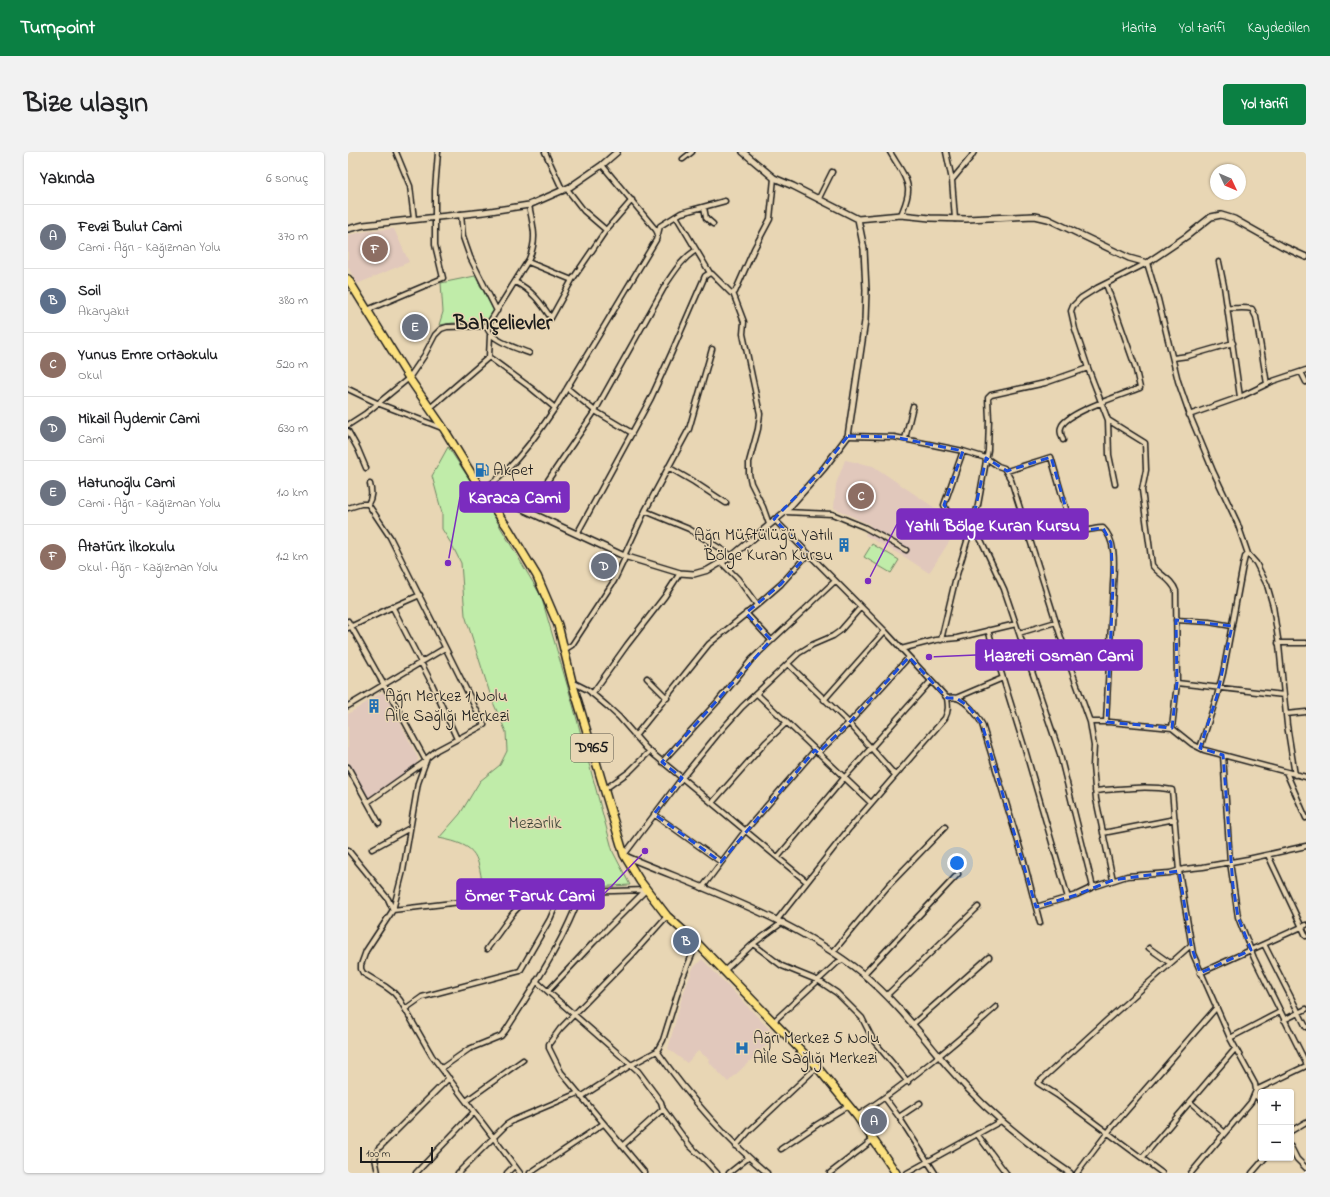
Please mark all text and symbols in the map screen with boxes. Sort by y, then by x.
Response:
text: Turnpoint [20,15,95,42]
text: Harita [1122,18,1157,39]
text: Yol tarifi [1179,18,1225,39]
text: Kaydedilen [1247,18,1310,39]
text: Bize ulaşın [24,84,148,125]
button: Yol tarifi [1223,84,1306,125]
north arrow [1210,164,1246,200]
text: Yakında [40,166,95,191]
text: 6 sonuç [266,169,308,188]
text: Fevzi Bulut Cami [78,216,182,238]
text: A [49,227,57,246]
text: 370 m [278,227,308,246]
pin: F [362,234,388,264]
text: Cami · Ağrı - Kağızman Yolu [78,238,221,257]
text: Soil [78,280,101,302]
text: B [49,291,57,310]
text: 380 m [279,291,308,310]
text: Akaryakıt [78,302,129,321]
district label: Bahçelievler [453,309,553,339]
pin: E [402,312,428,342]
text: Yunus Emre Ortaokulu [78,344,218,366]
text: C [49,355,57,374]
text: 520 m [275,355,308,374]
text: Okul [78,366,102,385]
text: Mikail Aydemir Cami [78,408,200,430]
text: D [48,419,58,438]
text: 630 m [278,419,308,438]
text: Cami [78,430,105,449]
place label: Akpet [493,458,534,483]
fuel station icon: Akpet [474,462,490,478]
text: Hatunoğlu Cami [78,472,175,494]
pin: C [848,481,874,511]
callout: Karaca Cami [460,482,569,512]
text: E [49,483,57,502]
text: 1.0 km [277,483,308,502]
text: Karaca Cami [469,486,561,512]
text: Cami · Ağrı - Kağızman Yolu [78,494,221,513]
callout: Yatılı Bölge Kuran Kursu [897,509,1088,539]
text: Yatılı Bölge Kuran Kursu [905,514,1080,541]
place label: Ağrı Müftülüğü Yatılı Bölge Kuran Kursu [694,523,833,570]
text: Atatürk İlkokulu [78,536,175,558]
building icon: Ağrı Müftülüğü Yatılı Bölge Kuran Kursu [836,537,852,553]
text: F [49,547,57,566]
text: 1.2 km [276,547,308,566]
pin: D [591,551,617,581]
text: Okul · Ağrı - Kağızman Yolu [78,558,218,577]
callout: Hazreti Osman Cami [976,640,1142,670]
text: Hazreti Osman Cami [984,644,1134,670]
place label: Ağrı Merkez 1 Nolu Aile Sağlığı Merkezi [385,684,510,731]
building icon: Ağrı Merkez 1 Nolu Aile Sağlığı Merkezi [366,698,382,714]
road number: D965 [571,734,613,762]
park label: Mezarlık [509,811,562,836]
your location [947,853,967,873]
callout: Ömer Faruk Cami [457,879,604,909]
text: Ömer Faruk Cami [465,884,595,910]
pin: B [673,926,699,956]
place label: Ağrı Merkez 5 Nolu Aile Sağlığı Merkezi [753,1026,880,1073]
hospital icon: Ağrı Merkez 5 Nolu Aile Sağlığı Merkezi [734,1040,750,1056]
map controls [1258,1089,1294,1161]
button: + [1258,1089,1294,1125]
pin: A [861,1106,887,1136]
button: − [1258,1125,1294,1161]
scale bar [360,1145,433,1164]
text: 100 m [366,1146,390,1162]

